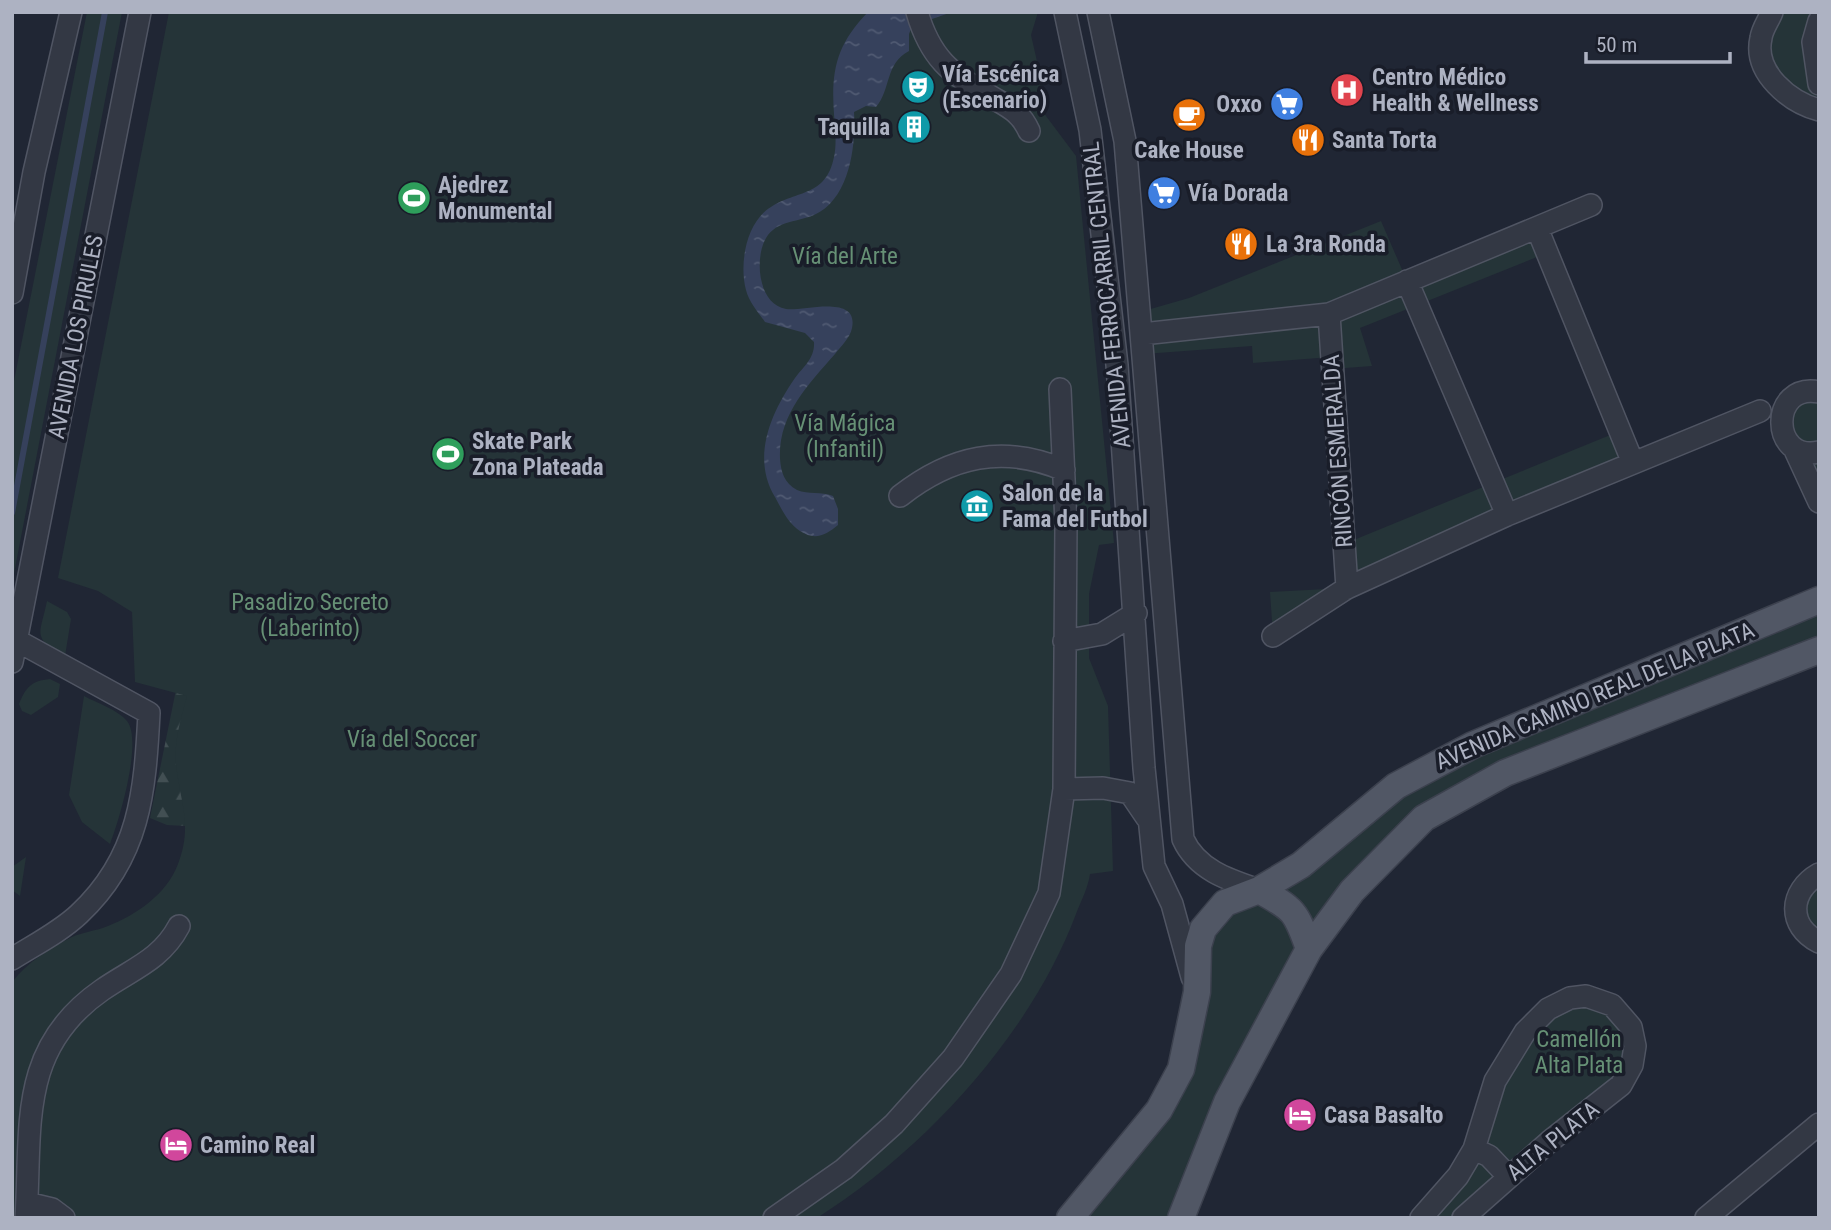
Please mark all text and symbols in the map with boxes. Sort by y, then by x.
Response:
scale bar [1586,21,1730,65]
text: 50 m [1596,33,1637,57]
place label: Vía Escénica (Escenario) [942,61,1059,114]
place label: Centro Médico Health & Wellness [1372,64,1539,117]
theatre icon: Vía Escénica (Escenario) [899,68,937,106]
hospital icon: Centro Médico Health & Wellness [1328,71,1366,109]
supermarket icon: Oxxo [1268,85,1306,123]
place label: Oxxo [1216,91,1262,118]
cafe icon: Cake House [1170,96,1208,134]
building icon: Taquilla [895,108,933,146]
place label: Taquilla [818,114,890,141]
restaurant icon: Santa Torta [1289,121,1327,159]
place label: Santa Torta [1332,127,1437,154]
place label: Cake House [1134,137,1244,164]
street label: AVENIDA FERROCARRIL CENTRAL [1077,140,1137,450]
place label: Ajedrez Monumental [438,172,553,225]
supermarket icon: Vía Dorada [1145,174,1183,212]
sports icon: Ajedrez Monumental [395,179,433,217]
place label: Vía Dorada [1188,180,1288,207]
restaurant icon: La 3ra Ronda [1222,225,1260,263]
place label: La 3ra Ronda [1266,231,1386,258]
street label: AVENIDA LOS PIRULES [43,233,109,441]
park label: Vía del Arte [792,243,898,270]
street label: RINCÓN ESMERALDA [1317,354,1358,548]
park label: Vía Mágica (Infantil) [794,410,896,463]
place label: Skate Park Zona Plateada [472,428,604,481]
sports icon: Skate Park Zona Plateada [429,435,467,473]
place label: Salon de la Fama del Futbol [1002,480,1148,533]
museum icon: Salon de la Fama del Futbol [958,487,996,525]
park label: Pasadizo Secreto (Laberinto) [231,589,389,642]
street label: AVENIDA CAMINO REAL DE LA PLATA [1432,616,1758,776]
park label: Vía del Soccer [347,726,477,753]
park label: Camellón Alta Plata [1535,1026,1623,1079]
hotel icon: Casa Basalto [1281,1096,1319,1134]
street label: ALTA PLATA [1501,1096,1605,1186]
place label: Casa Basalto [1324,1102,1444,1129]
hotel icon: Camino Real [157,1126,195,1164]
place label: Camino Real [200,1132,315,1159]

